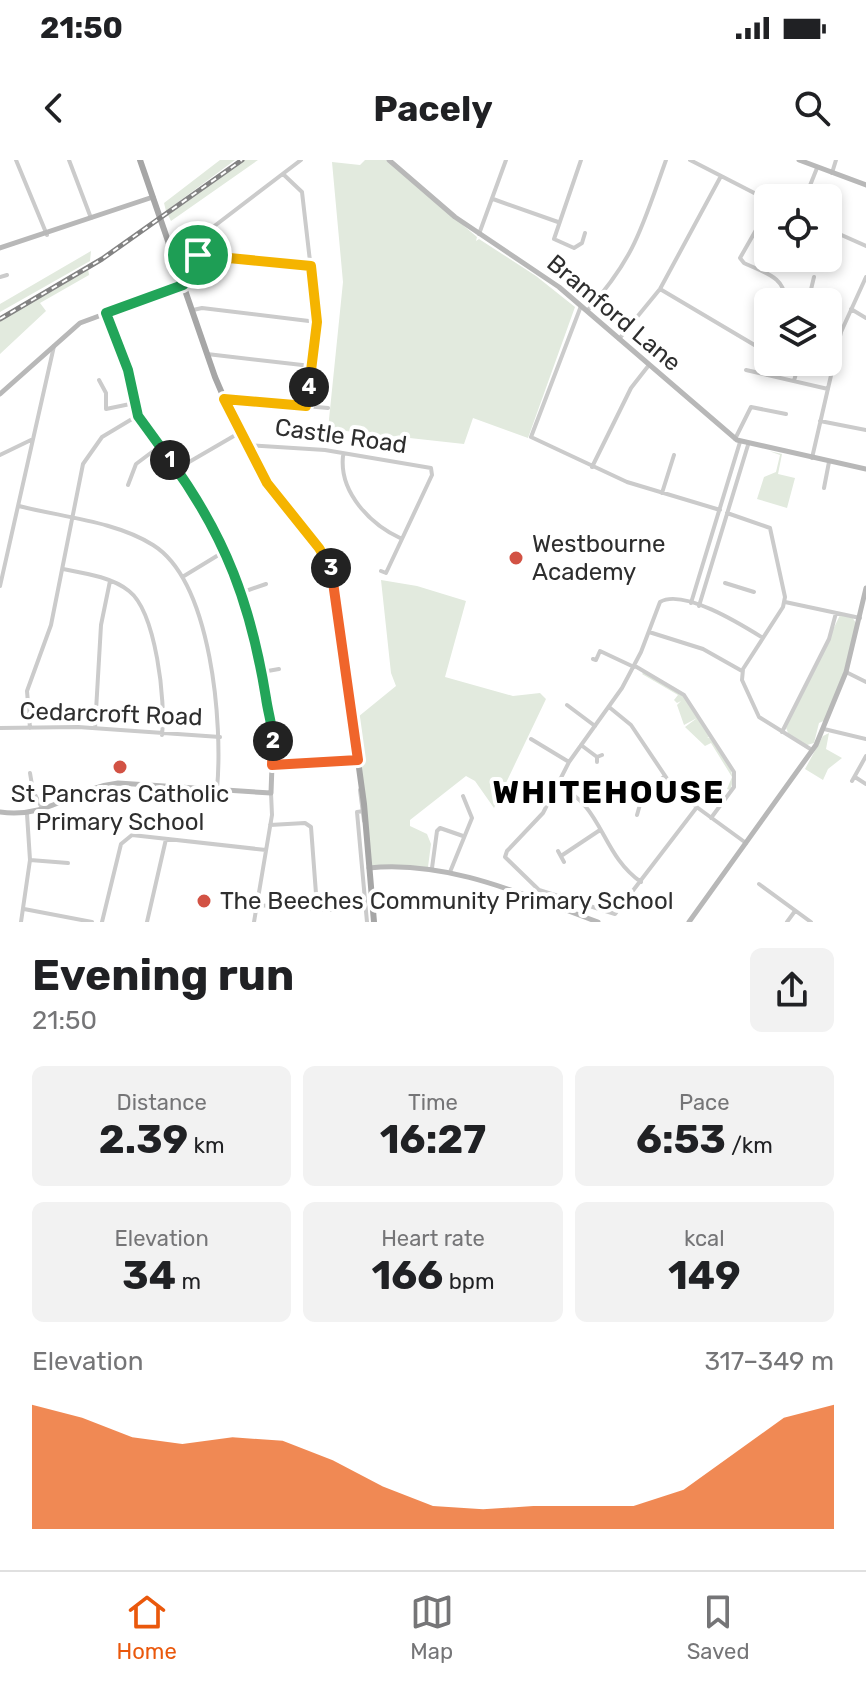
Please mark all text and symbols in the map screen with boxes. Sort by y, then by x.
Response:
text: 21:50 [40,10,123,46]
icon: back [32,86,76,130]
icon: search [790,86,834,130]
text: Pacely [373,87,493,130]
map controls [754,184,842,376]
button: locate [754,184,842,272]
pin [164,221,232,289]
icon: arrive [176,233,220,277]
street label: Bramford Lane [541,249,687,377]
button: layers [754,288,842,376]
pin: 4 [289,367,329,407]
text: 4 [301,373,317,400]
street label: Castle Road [273,413,409,459]
pin: 1 [150,440,190,480]
text: 1 [165,446,175,473]
place label: Westbourne Academy [532,530,665,586]
pin: 3 [311,548,351,588]
marker: Westbourne Academy [507,549,525,567]
text: 3 [324,554,338,581]
street label: Cedarcroft Road [19,697,203,731]
pin: 2 [253,721,293,761]
text: 2 [266,727,280,754]
marker: St Pancras Catholic Primary School [111,758,129,776]
district label: WHITEHOUSE [493,773,725,811]
place label: St Pancras Catholic Primary School [11,780,229,836]
place label: The Beeches Community Primary School [220,887,674,915]
marker: The Beeches Community Primary School [195,892,213,910]
button: share [750,948,834,1032]
text: Evening run [32,949,294,1001]
text: 21:50 [32,1005,97,1036]
text: Distance [117,1089,207,1116]
text: Time [408,1089,458,1116]
text: Pace [679,1089,730,1116]
text: 2.39 [99,1116,188,1163]
text: 16:27 [380,1116,486,1163]
text: 6:53 [636,1116,726,1163]
text: km [188,1132,225,1159]
text: /km [726,1132,773,1159]
text: Elevation [115,1225,209,1252]
text: Heart rate [381,1225,485,1252]
text: kcal [684,1225,725,1252]
text: 34 [122,1252,176,1299]
text: 166 [371,1252,443,1299]
text: 149 [668,1252,741,1299]
text: m [176,1268,201,1295]
text: bpm [443,1268,495,1295]
text: Elevation [32,1346,143,1377]
text: 317–349 m [704,1346,834,1377]
tab: Home [116,1590,177,1665]
tab: Map [410,1590,454,1665]
tab: Saved [687,1590,749,1665]

